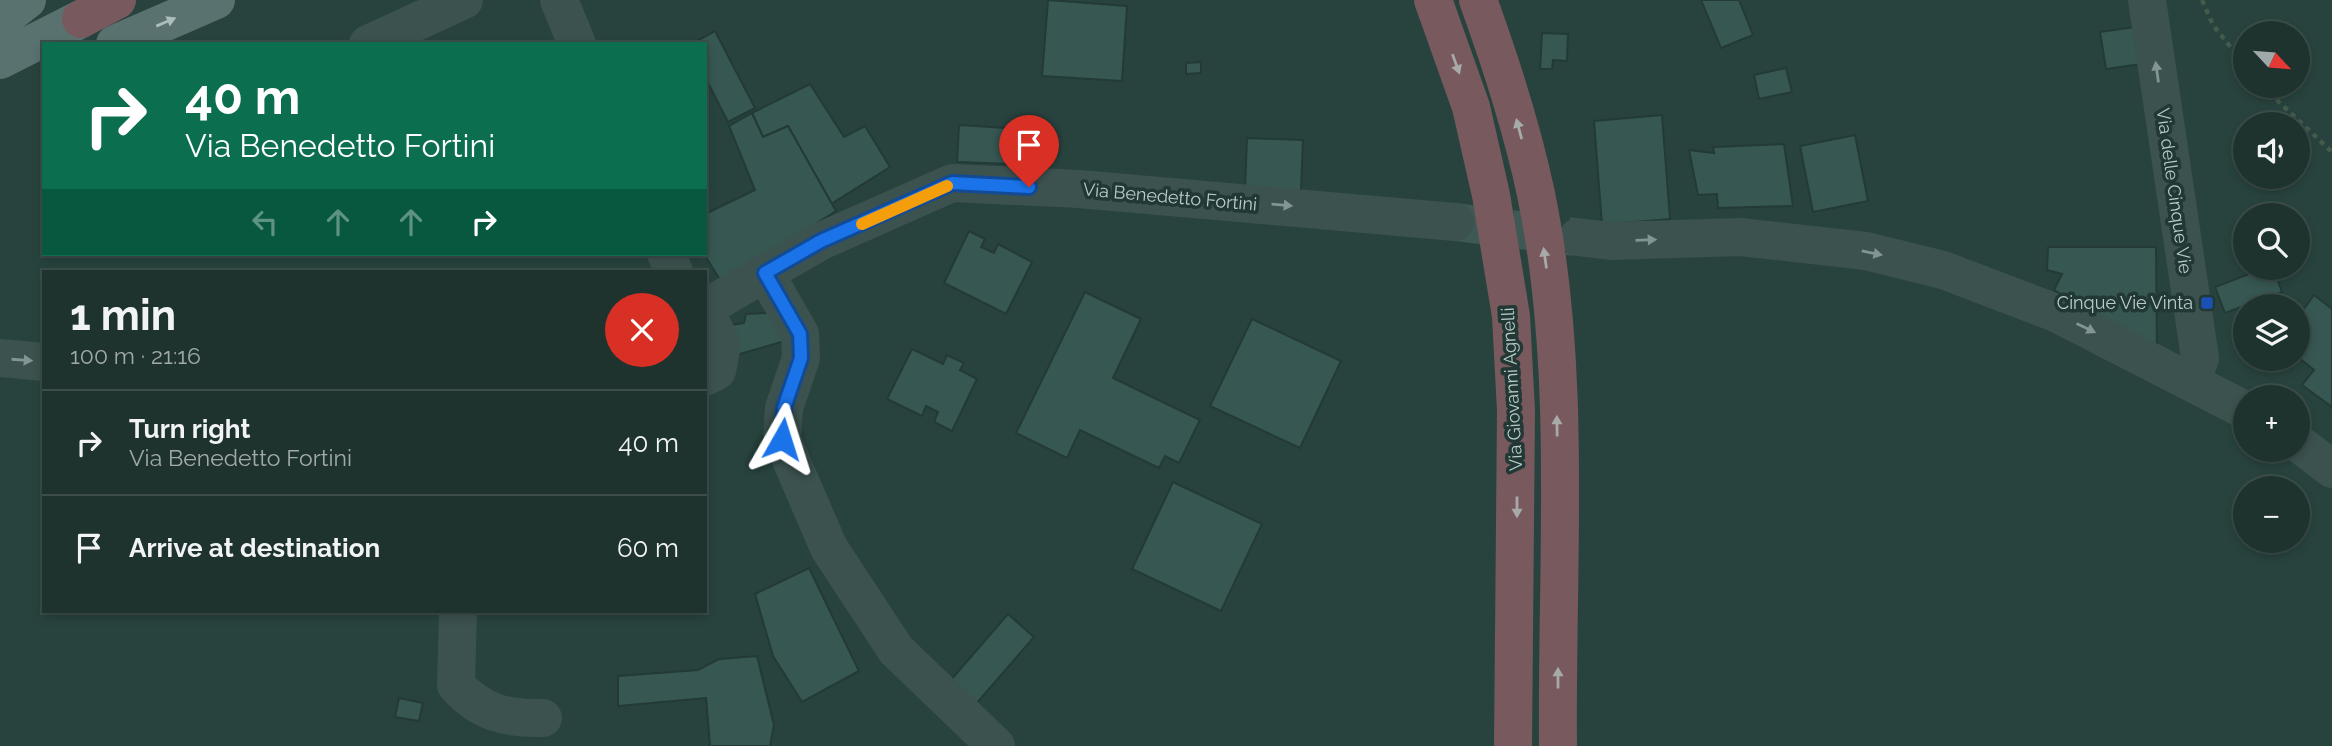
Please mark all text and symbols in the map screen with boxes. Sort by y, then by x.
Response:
one-way arrow [155,16,176,27]
north arrow [2233,21,2310,98]
map controls [2233,21,2310,553]
one-way arrow [1451,54,1462,75]
one-way arrow [2151,61,2162,83]
text: 40 m [185,68,300,125]
icon: right [70,70,161,161]
street label: Via delle Cinque Vie [2152,107,2197,276]
button: sound [2233,112,2310,189]
pin [999,115,1059,187]
one-way arrow [1513,118,1524,140]
icon: arrive [1010,126,1048,164]
text: Via Benedetto Fortini [185,127,495,164]
street label: Via Benedetto Fortini [1082,178,1258,215]
one-way arrow [1271,200,1293,211]
icon: left [246,203,284,241]
icon: ahead [319,203,357,241]
icon: ahead [392,203,430,241]
icon: right [465,203,503,241]
button: search [2233,203,2310,280]
one-way arrow [1635,234,1657,246]
one-way arrow [1539,247,1550,269]
one-way arrow [1861,248,1883,259]
text: 1 min [70,291,176,340]
place label: Cinque Vie Vinta [2057,292,2193,313]
button: close [605,293,679,367]
button: layers [2233,294,2310,371]
marker: Cinque Vie Vinta [2199,295,2215,311]
street label: Via Giovanni Agnelli [1497,307,1526,471]
one-way arrow [2076,323,2096,334]
text: 100 m · 21:16 [70,342,201,369]
one-way arrow [11,355,33,366]
button: + [2233,385,2310,462]
position arrow [745,402,819,476]
text: Turn right [129,414,250,444]
one-way arrow [1551,415,1563,437]
icon: right [70,424,108,462]
text: 40 m [618,428,679,458]
text: Via Benedetto Fortini [129,444,352,471]
button: − [2233,476,2310,553]
one-way arrow [1511,496,1523,518]
icon: arrive [70,529,108,567]
text: Arrive at destination [129,533,380,563]
text: 60 m [617,533,679,563]
one-way arrow [1552,667,1564,689]

